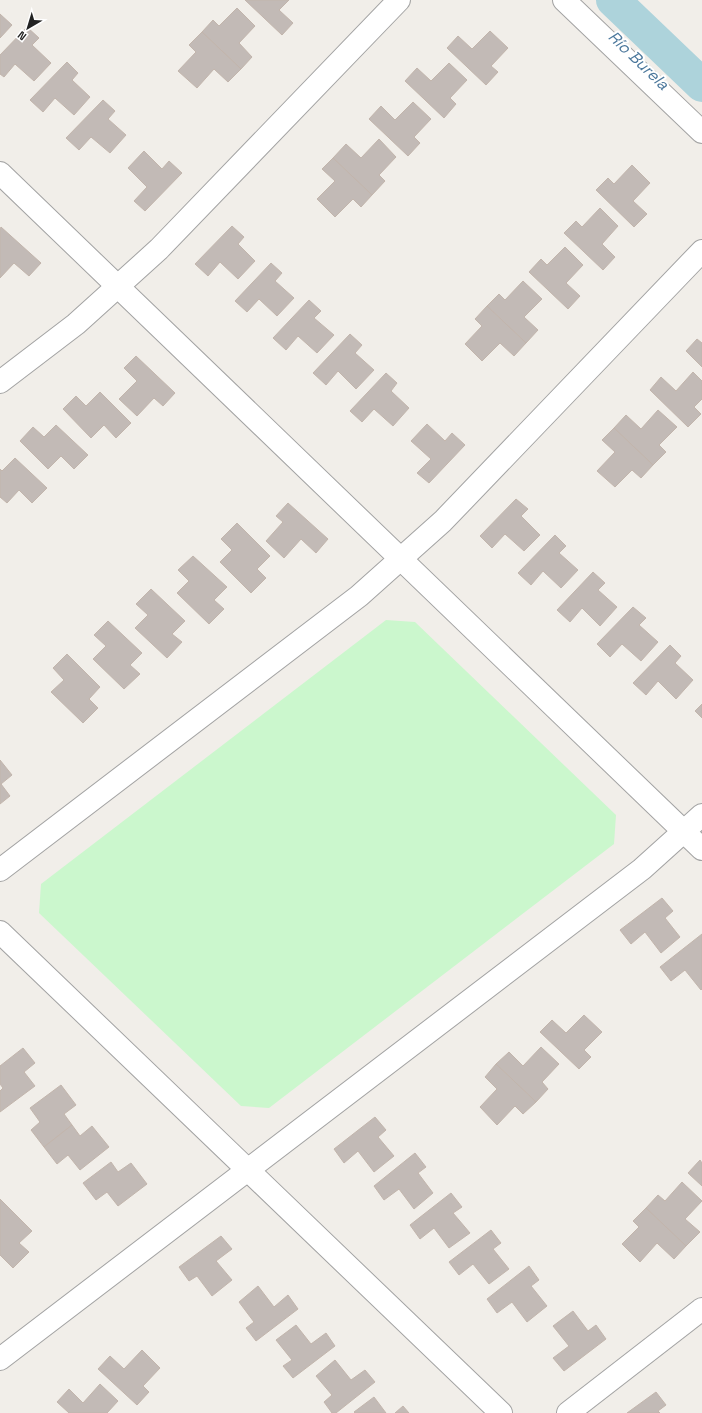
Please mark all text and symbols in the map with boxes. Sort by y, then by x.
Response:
north arrow [8,8,48,48]
water label: Río Burela [604,26,674,95]
text: N [15,28,29,44]

